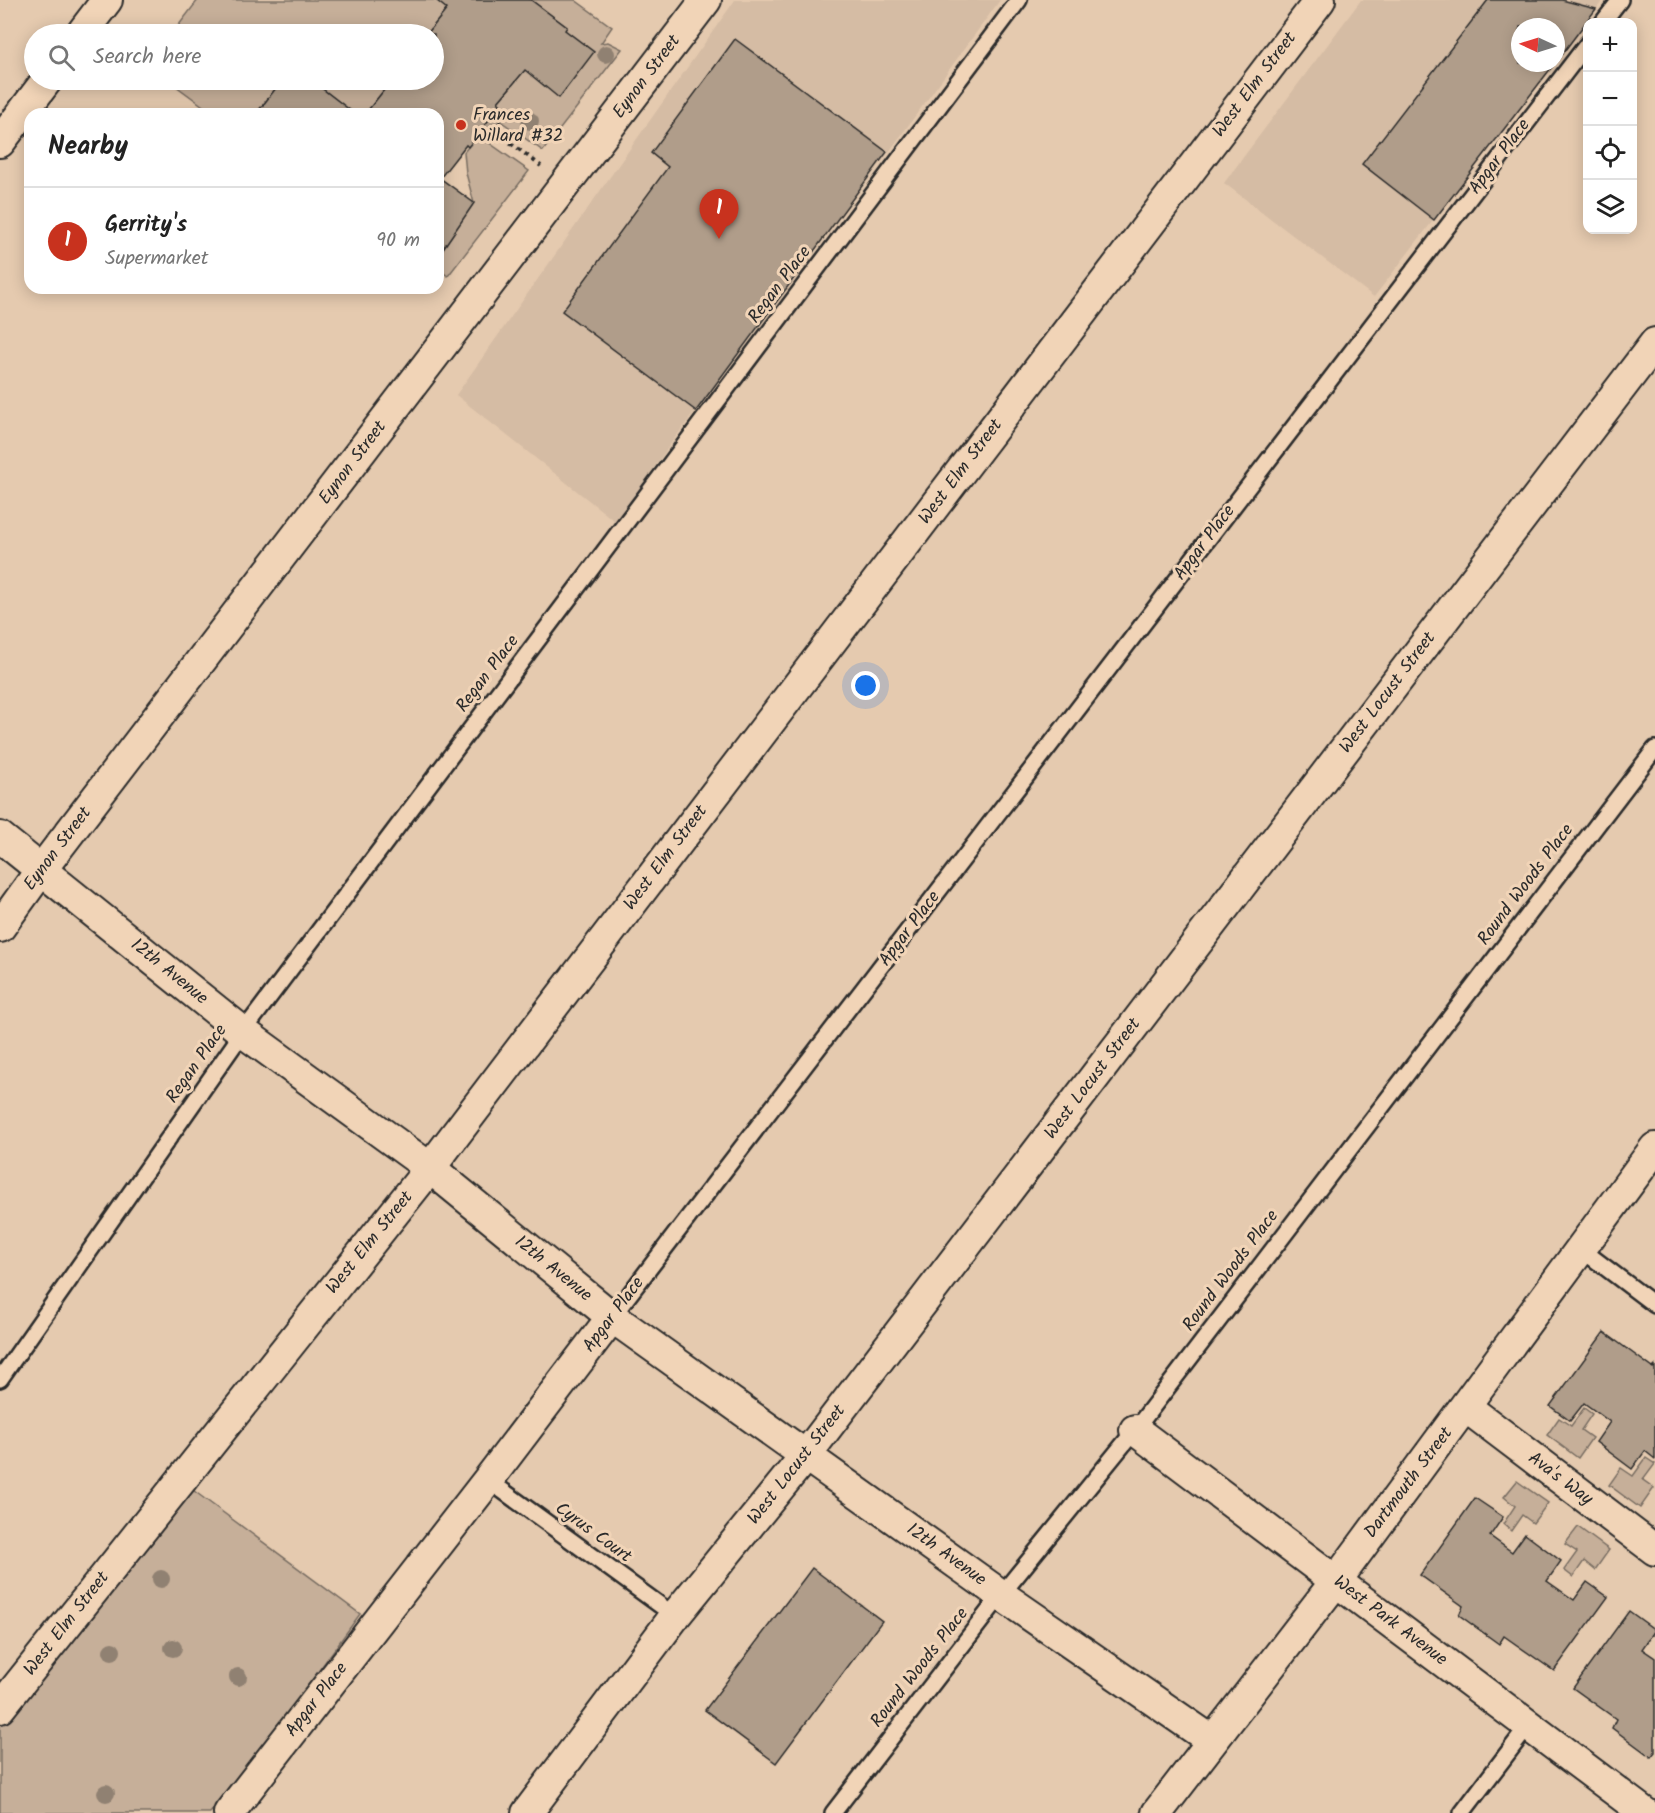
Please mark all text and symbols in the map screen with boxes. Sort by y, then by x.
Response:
north arrow [1511,18,1565,72]
map controls [1583,18,1637,234]
button: + [1583,18,1637,72]
search box [24,24,444,90]
street label: West Elm Street [1205,25,1305,144]
street label: Eynon Street [606,28,689,125]
text: Search here [93,40,201,75]
icon: search [45,41,78,74]
button: − [1583,72,1637,126]
place label: Frances Willard #32 [473,101,563,151]
street label: Apgar Place [1462,113,1538,201]
marker: Frances Willard #32 [454,118,468,132]
text: Nearby [48,126,128,168]
button: locate [1583,126,1637,180]
button: layers [1583,180,1637,234]
pin: 1 [700,190,738,239]
text: Gerrity's [105,208,187,243]
text: 1 [64,225,71,257]
text: 90 m [376,225,420,257]
street label: Regan Place [741,240,819,330]
text: Supermarket [105,243,208,275]
street label: West Elm Street [911,412,1011,531]
street label: Eynon Street [312,414,395,511]
street label: Apgar Place [1167,499,1243,587]
street label: West Locust Street [1332,625,1444,760]
street label: Regan Place [449,629,527,719]
your location [851,671,880,700]
street label: West Elm Street [616,798,716,917]
street label: Eynon Street [17,800,100,897]
street label: Round Woods Place [1470,818,1582,952]
street label: Apgar Place [872,885,948,973]
street label: 12th Avenue [124,931,214,1013]
street label: West Locust Street [1037,1011,1149,1146]
street label: Regan Place [159,1018,235,1110]
street label: West Elm Street [319,1184,422,1301]
street label: Round Woods Place [1175,1204,1287,1338]
street label: 12th Avenue [508,1228,598,1310]
street label: Apgar Place [576,1271,652,1359]
street label: West Locust Street [741,1398,854,1532]
street label: Dartmouth Street [1357,1420,1461,1545]
street label: Ava's Way [1521,1445,1599,1514]
street label: Cyrus Court [548,1495,638,1572]
street label: 12th Avenue [900,1516,992,1594]
street label: West Elm Street [17,1565,118,1683]
street label: West Park Avenue [1327,1568,1453,1674]
street label: Round Woods Place [864,1602,976,1734]
street label: Apgar Place [278,1656,356,1744]

